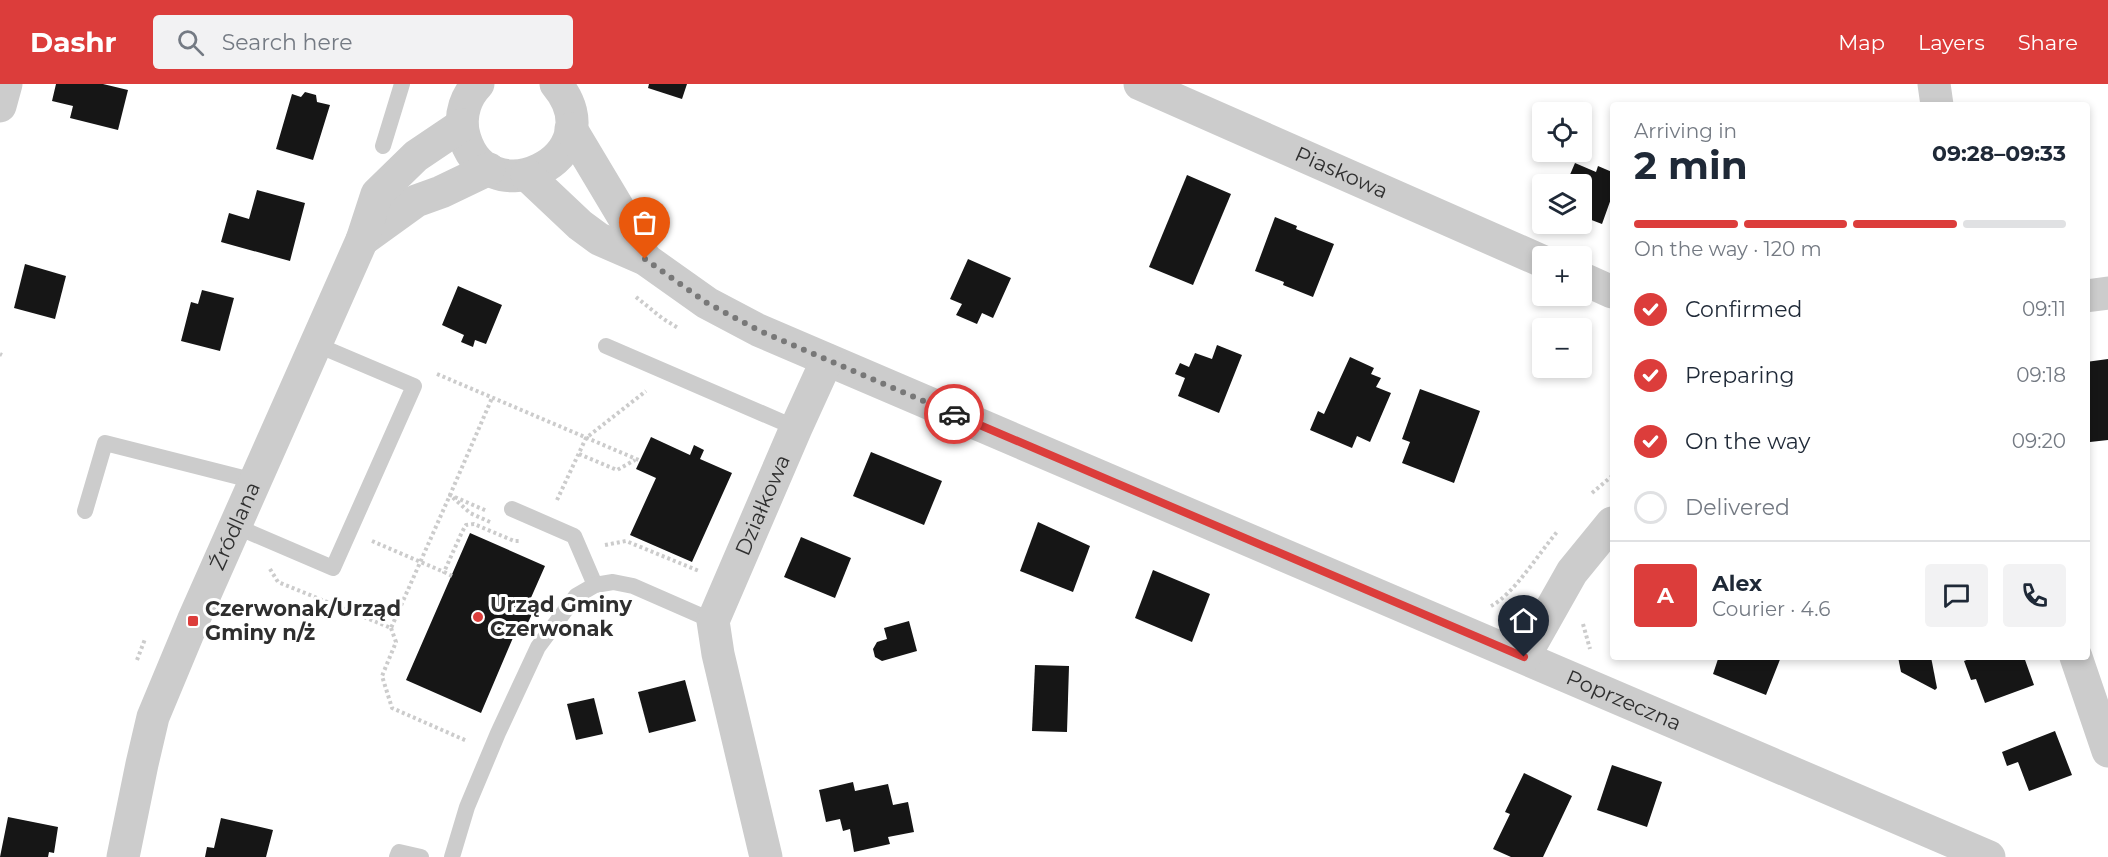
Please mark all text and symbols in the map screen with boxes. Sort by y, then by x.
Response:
search box [153,15,573,69]
text: Dashr [30,25,117,59]
icon: search [174,26,207,59]
text: Search here [222,29,353,56]
text: Map [1838,30,1885,55]
text: Layers [1918,30,1985,55]
text: Share [2018,30,2078,55]
map controls [1532,102,1592,378]
button: locate [1532,102,1592,162]
text: Arriving in [1634,119,1737,143]
text: 09:28–09:33 [1932,140,2066,167]
street label: Piaskowa [1291,141,1392,204]
text: 2 min [1634,141,1748,189]
button: layers [1532,174,1592,234]
pin [619,197,670,259]
icon: bag [628,206,661,239]
text: On the way · 120 m [1634,237,1822,261]
button: + [1532,246,1592,306]
icon: check [1634,293,1667,326]
text: Confirmed [1685,296,1802,323]
text: 09:11 [2022,297,2066,321]
button: − [1532,318,1592,378]
icon: check [1634,359,1667,392]
text: Preparing [1685,362,1794,389]
text: 09:18 [2016,363,2066,387]
courier [924,384,984,444]
icon: car [938,398,971,431]
icon: check [1634,425,1667,458]
text: On the way [1685,428,1810,455]
text: 09:20 [2012,429,2066,453]
street label: Działkowa [730,451,795,559]
street label: Źródlana [204,478,265,574]
text: Delivered [1685,494,1790,521]
button: chat [1925,564,1988,627]
button: phone [2003,564,2066,627]
text: Alex [1712,570,1762,597]
text: A [1657,582,1674,609]
place label: Urząd Gminy Czerwonak [490,592,632,641]
pin [1498,595,1549,657]
place label: Czerwonak/Urząd Gminy n/ż [205,596,401,645]
text: Courier · 4.6 [1712,597,1830,621]
icon: home [1507,604,1540,637]
marker: Urząd Gminy Czerwonak [471,610,485,624]
marker: Czerwonak/Urząd Gminy n/ż [186,614,200,628]
street label: Poprzeczna [1562,664,1685,736]

